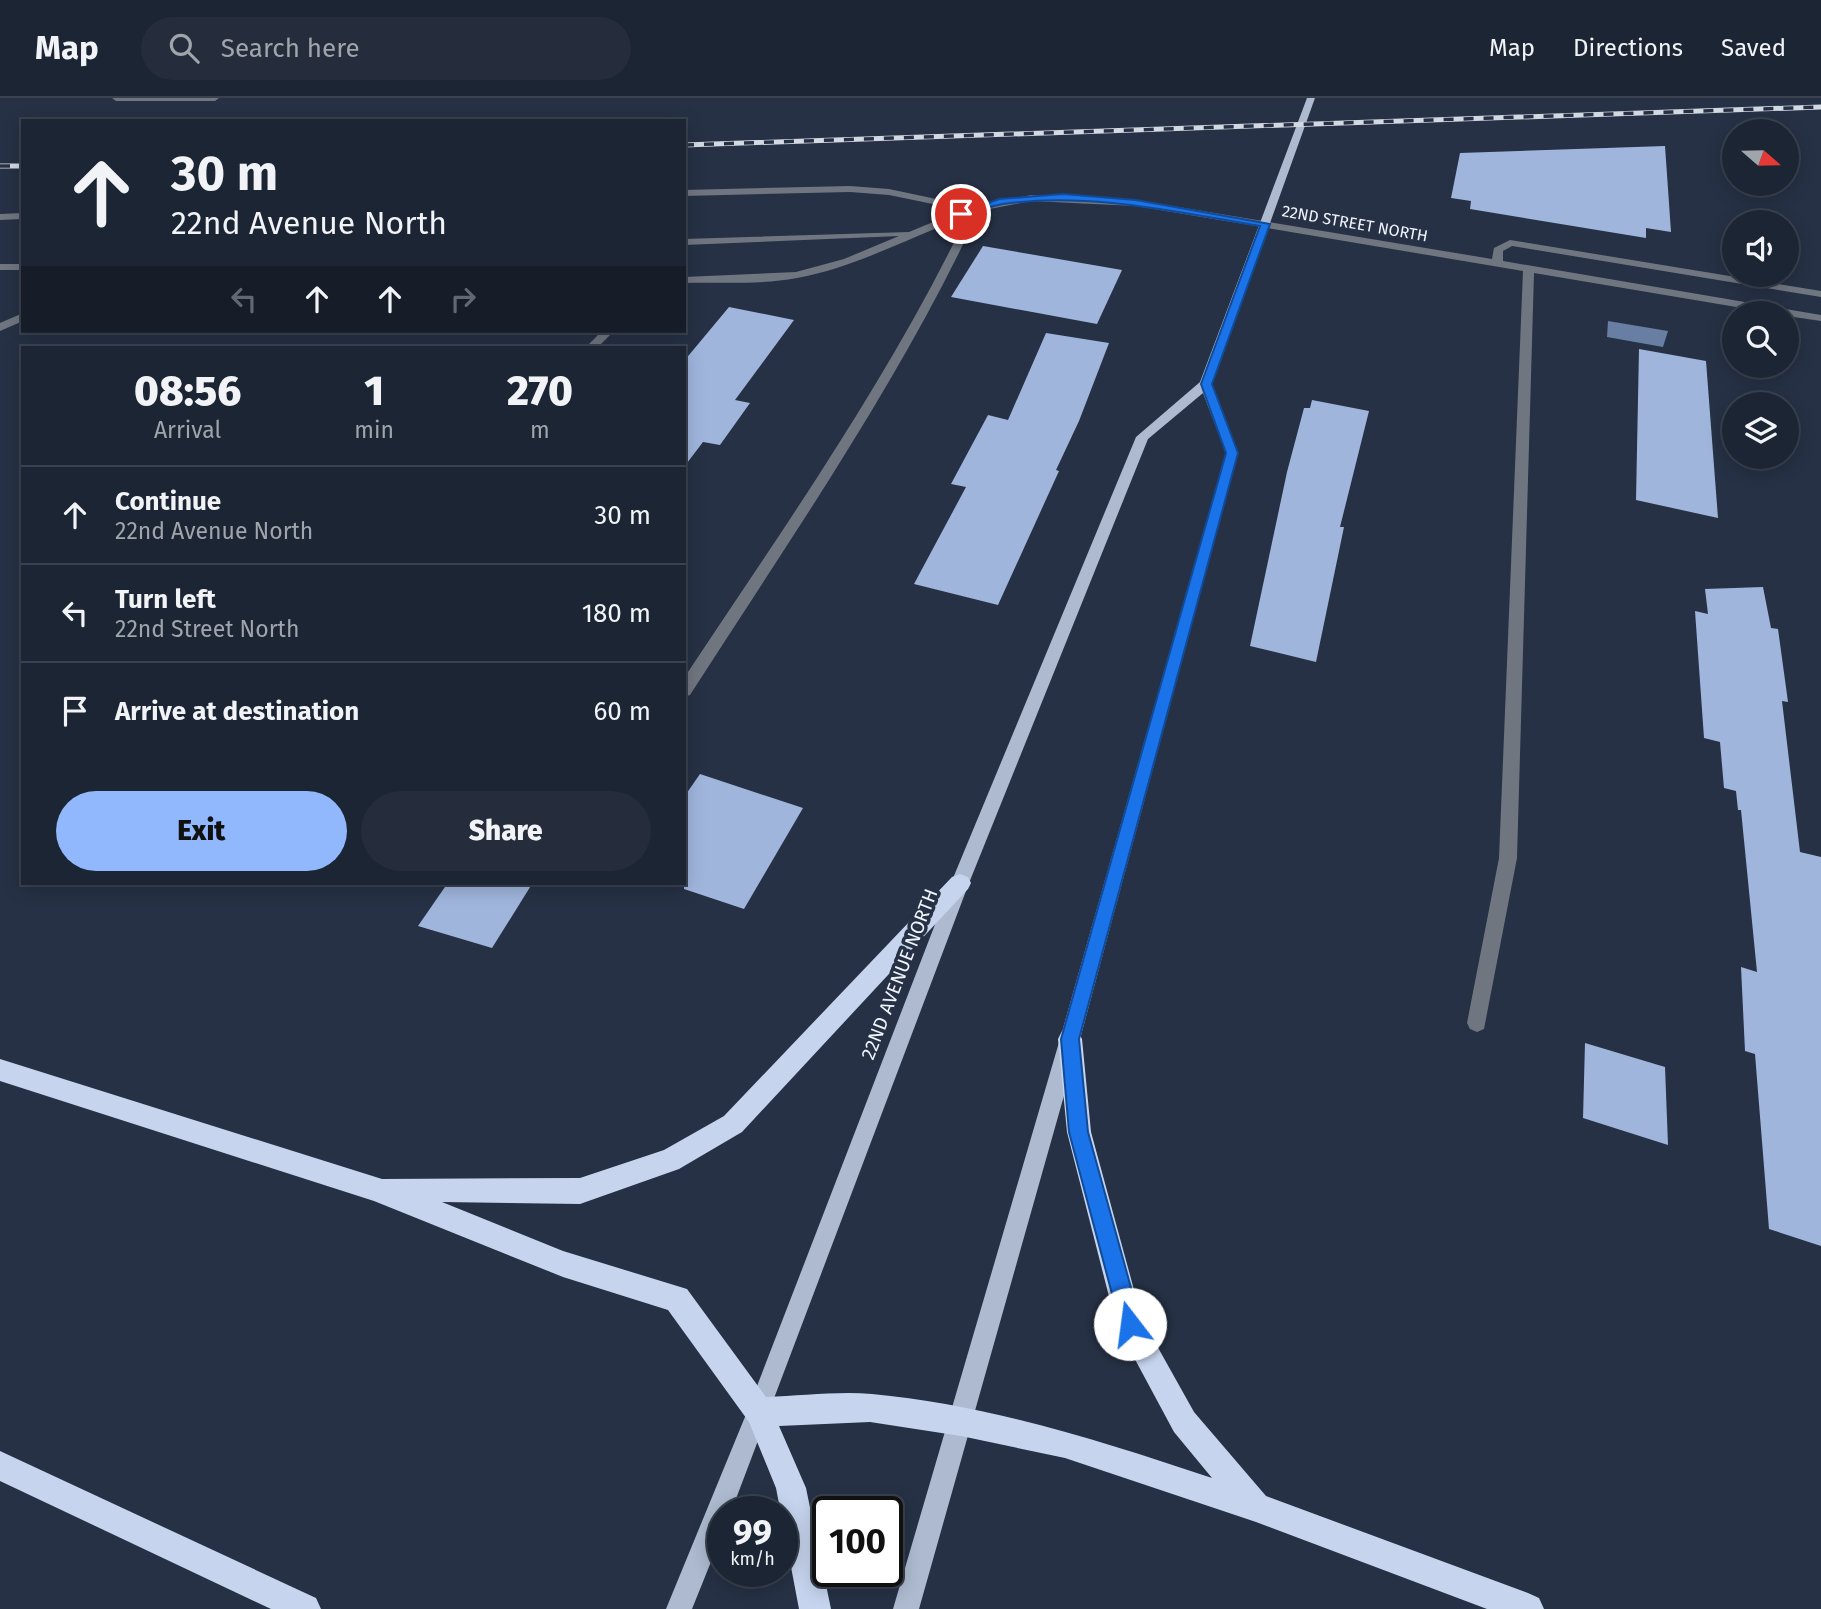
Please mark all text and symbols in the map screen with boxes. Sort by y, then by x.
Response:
search box [141,17,631,80]
text: Map [35,28,99,68]
icon: search [165,29,203,67]
text: Search here [221,33,360,64]
text: Map [1489,34,1535,62]
text: Directions [1573,34,1683,62]
text: Saved [1721,34,1786,62]
north arrow [1722,119,1799,196]
map controls [1722,119,1799,469]
text: 30 m [171,144,278,203]
icon: ahead [56,147,147,238]
pin [931,184,991,244]
icon: arrive [942,195,980,233]
street label: 22ND STREET NORTH [1280,201,1429,246]
text: 22nd Avenue North [171,204,447,242]
button: sound [1722,210,1799,287]
icon: left [225,280,263,318]
icon: ahead [298,280,336,318]
icon: ahead [371,280,409,318]
icon: right [444,280,482,318]
button: search [1722,301,1799,378]
text: 08:56 [134,366,241,416]
text: 1 [364,366,384,416]
text: 270 [507,366,573,416]
button: layers [1722,392,1799,469]
text: Arrival [154,416,221,444]
text: min [354,416,394,444]
text: m [530,416,550,444]
text: Continue [115,486,221,517]
icon: ahead [56,496,94,534]
text: 30 m [594,500,651,531]
text: 22nd Avenue North [115,517,313,545]
text: Turn left [115,584,216,615]
icon: left [56,594,94,632]
text: 180 m [582,598,651,629]
text: 22nd Street North [115,615,299,643]
icon: arrive [56,692,94,730]
text: Arrive at destination [115,696,359,727]
text: 60 m [593,696,651,727]
button: Exit [56,791,347,871]
button: Share [361,791,651,871]
street label: 22ND AVENUE NORTH [856,885,943,1063]
position arrow [1093,1287,1167,1361]
speed limit sign: 100 [812,1496,903,1587]
text: 99 [733,1511,772,1553]
text: km/h [730,1548,775,1570]

